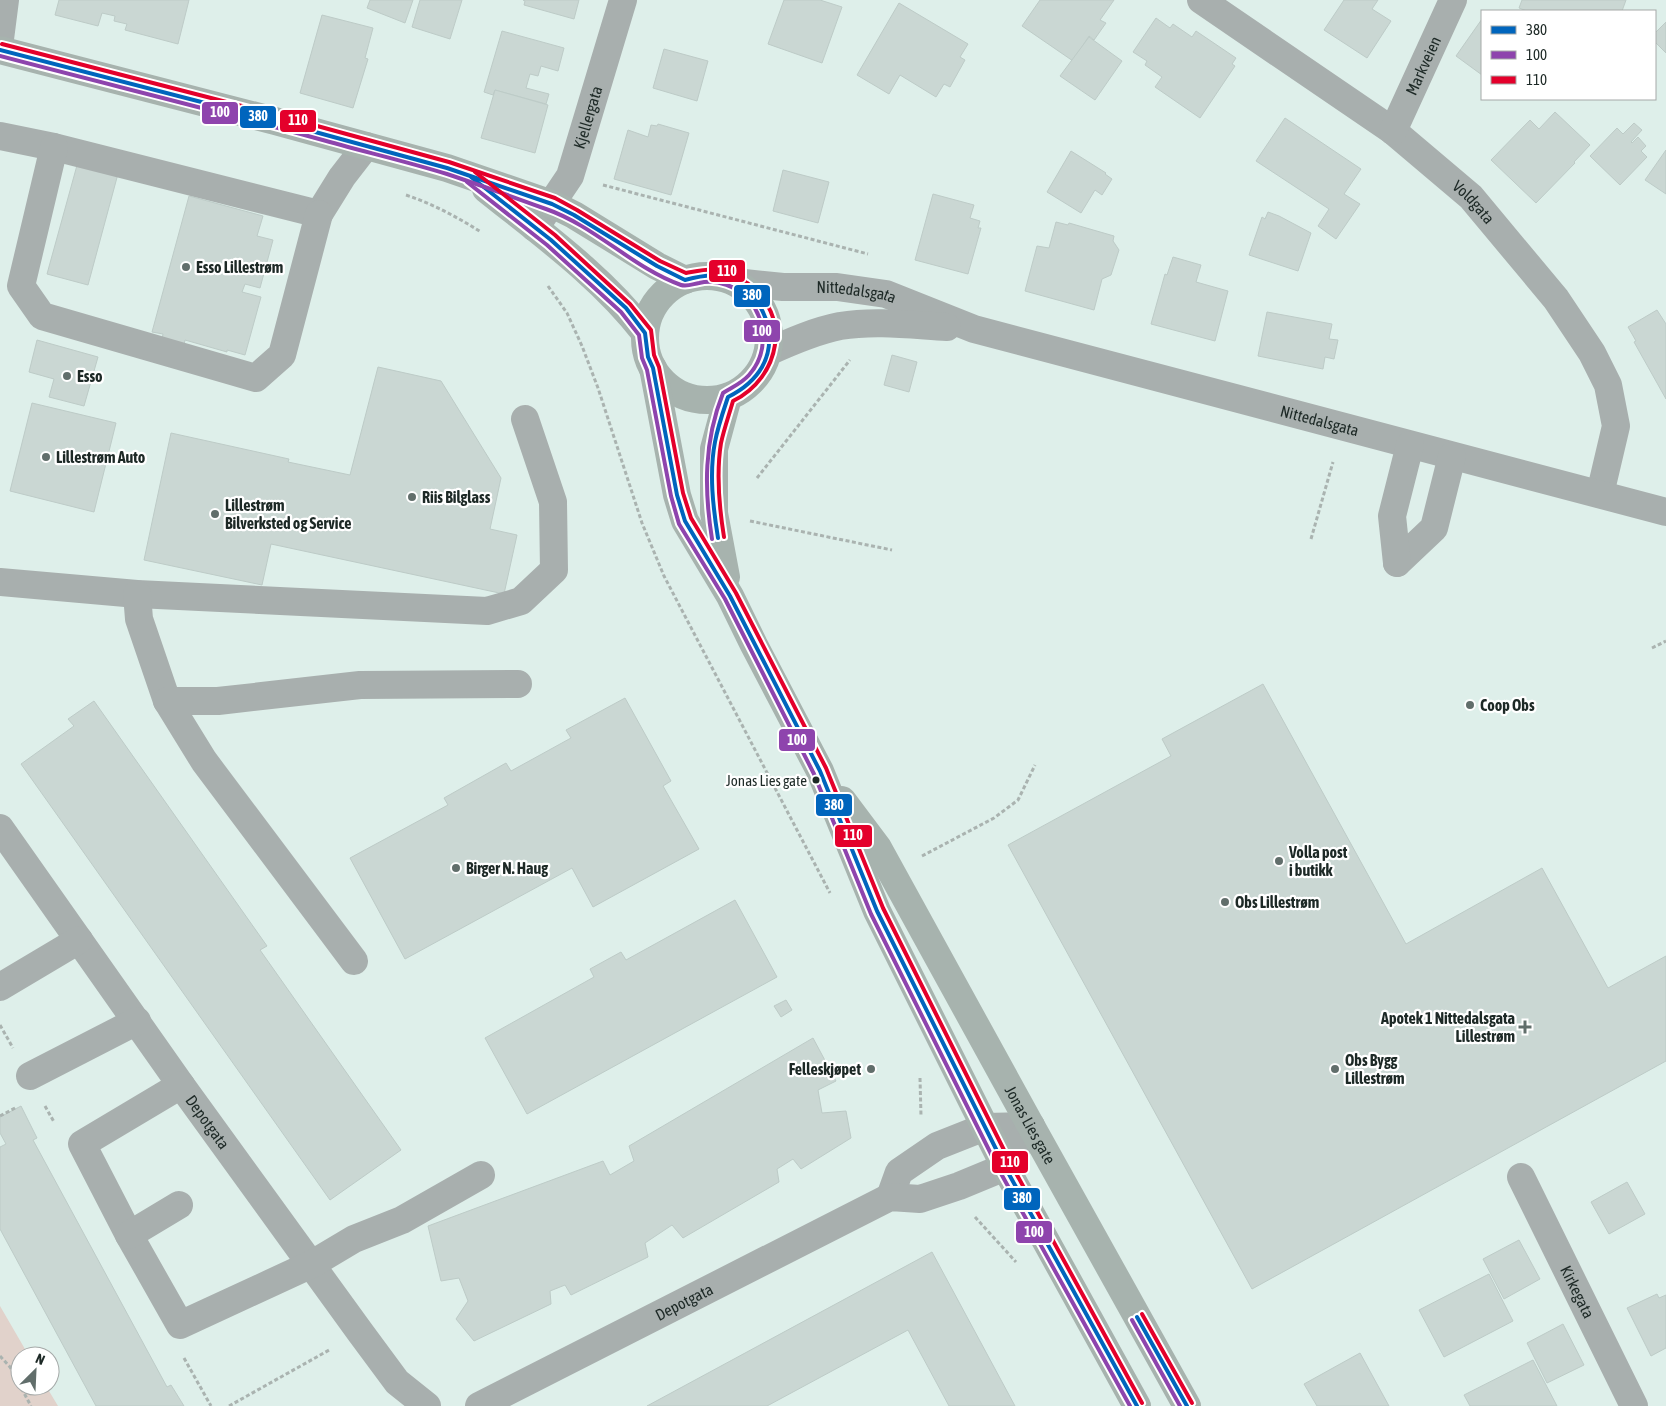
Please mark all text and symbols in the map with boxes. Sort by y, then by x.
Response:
legend [1481,10,1656,100]
text: 380 [1526,21,1547,38]
street label: Markveien [1402,33,1444,98]
text: 100 [1526,46,1547,63]
text: 110 [1526,71,1547,88]
street label: Kjellergata [570,84,606,151]
line badge: 100 [201,101,239,125]
text: 100 [210,104,230,120]
line badge: 380 [239,105,277,129]
text: 380 [248,108,268,124]
line badge: 110 [279,109,317,133]
text: 110 [288,112,308,128]
street label: Voldgata [1449,177,1498,227]
place label: Esso Lillestrøm [196,258,283,276]
line badge: 110 [708,259,746,283]
marker: Esso Lillestrøm [180,261,192,273]
text: 110 [717,263,737,279]
street label: Nittedalsgata [817,278,899,306]
line badge: 380 [733,284,771,308]
text: 380 [742,287,762,303]
line badge: 100 [743,319,781,343]
text: 100 [752,323,772,339]
place label: Esso [77,367,103,385]
marker: Esso [61,370,73,382]
street label: Nittedalsgata [1278,401,1361,439]
place label: Lillestrøm Auto [56,448,146,466]
marker: Lillestrøm Auto [40,451,52,463]
place label: Riis Bilglass [422,488,491,506]
marker: Riis Bilglass [406,491,418,503]
place label: Lillestrøm Bilverksted og Service [225,496,352,532]
marker: Lillestrøm Bilverksted og Service [209,508,221,520]
place label: Coop Obs [1480,696,1535,714]
marker: Coop Obs [1464,699,1476,711]
line badge: 100 [778,728,816,752]
text: 100 [787,732,807,748]
place label: Jonas Lies gate [726,772,807,789]
marker: Jonas Lies gate [811,775,821,785]
line badge: 380 [815,793,853,817]
text: 380 [824,797,844,813]
line badge: 110 [834,824,873,848]
text: 110 [843,827,863,843]
place label: Volla post i butikk [1288,843,1348,879]
marker: Volla post i butikk [1273,855,1285,867]
place label: Birger N. Haug [466,859,548,877]
marker: Birger N. Haug [450,862,462,874]
place label: Obs Lillestrøm [1235,893,1319,911]
marker: Obs Lillestrøm [1219,896,1231,908]
place label: Apotek 1 Nittedalsgata Lillestrøm [1380,1009,1515,1045]
marker: Apotek 1 Nittedalsgata Lillestrøm [1519,1021,1531,1033]
place label: Obs Bygg Lillestrøm [1345,1051,1404,1087]
place label: Felleskjøpet [789,1060,861,1078]
marker: Felleskjøpet [865,1063,877,1075]
marker: Obs Bygg Lillestrøm [1329,1063,1341,1075]
street label: Jonas Lies gate [1002,1083,1059,1167]
street label: Depotgata [182,1092,233,1152]
line badge: 110 [991,1150,1029,1174]
text: 110 [1000,1154,1020,1170]
line badge: 380 [1003,1187,1041,1211]
text: 380 [1012,1190,1032,1206]
line badge: 100 [1015,1220,1053,1244]
text: 100 [1024,1224,1044,1240]
street label: Kirkegata [1557,1263,1598,1321]
street label: Depotgata [652,1280,716,1324]
north arrow [10,1346,60,1396]
text: N [33,1350,47,1368]

